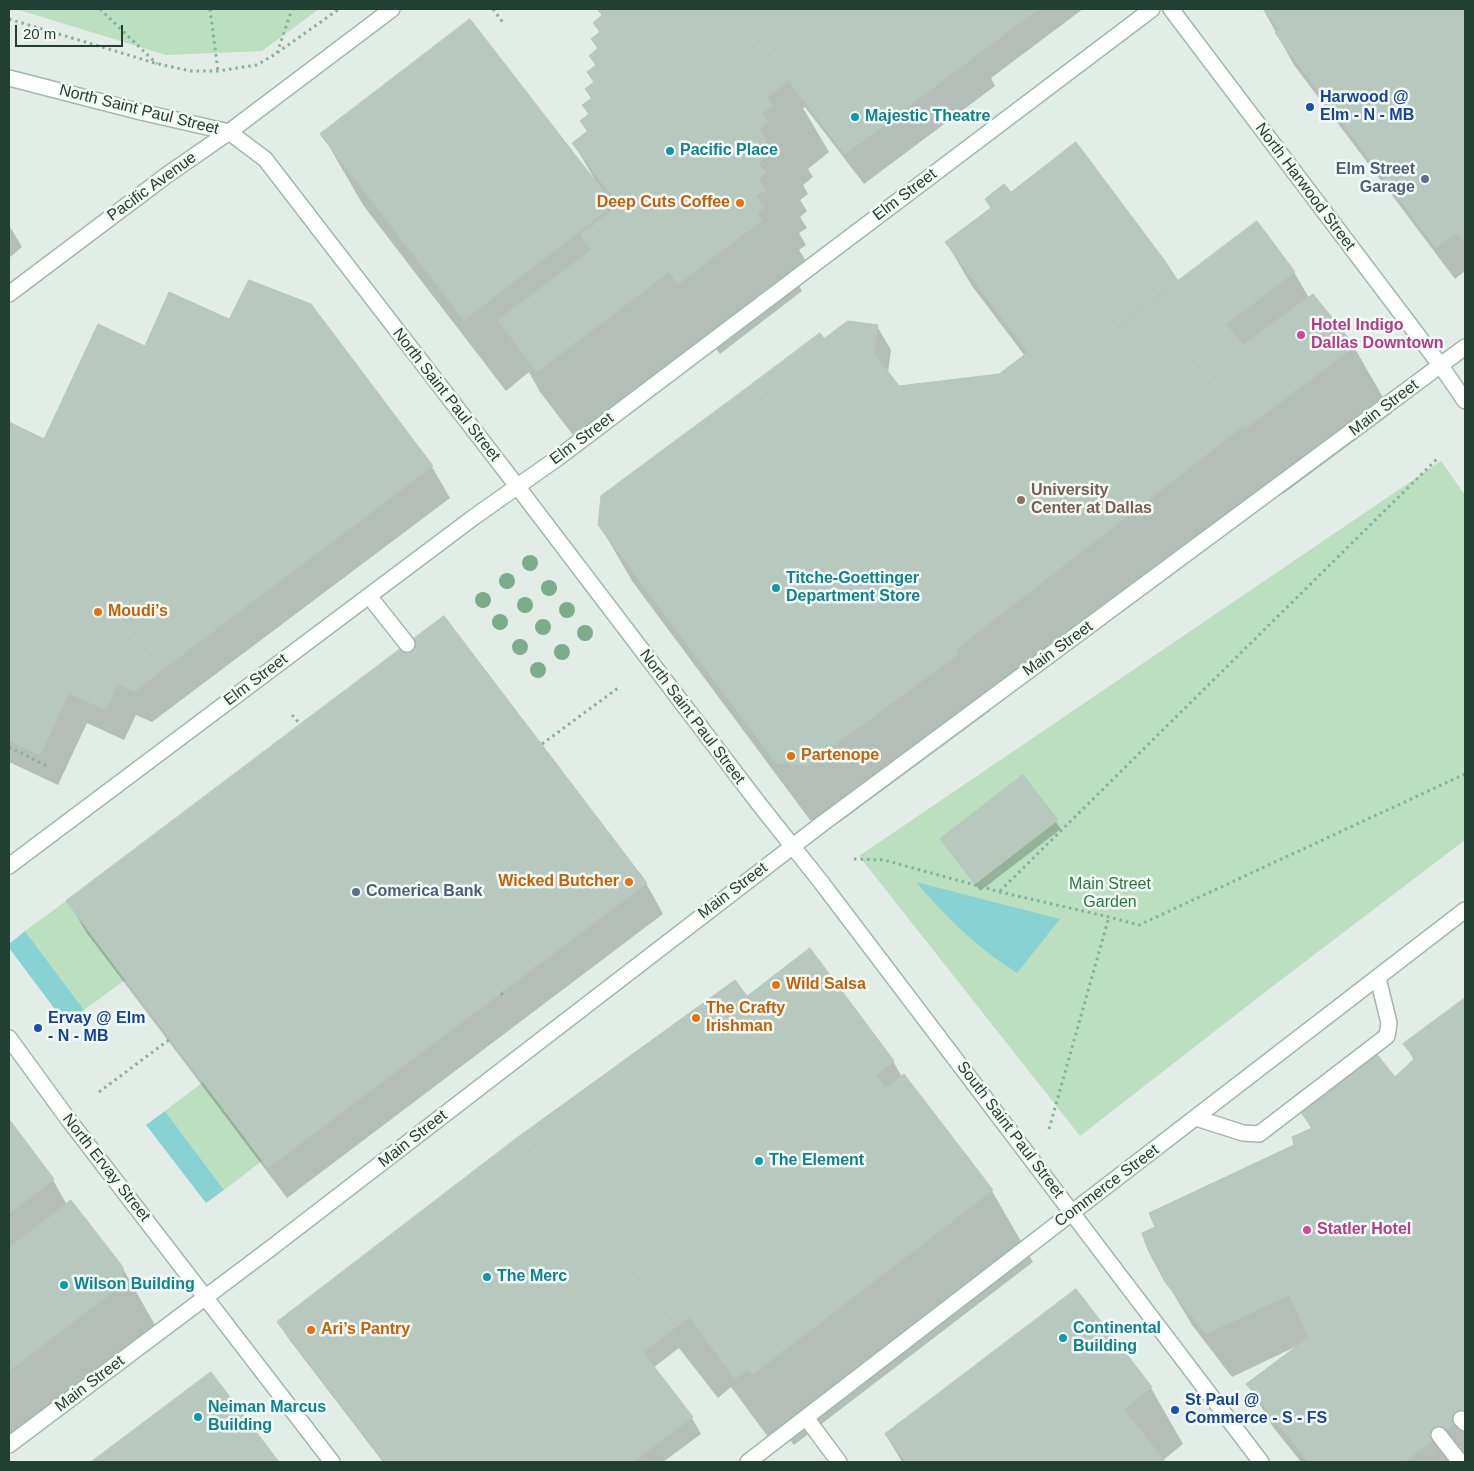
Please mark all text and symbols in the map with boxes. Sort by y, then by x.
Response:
scale bar [18,15,125,47]
text: 20 m [23,25,56,42]
street label: North Saint Paul Street [57,81,221,139]
place label: Harwood @ Elm - N - MB [1320,88,1414,126]
marker: Harwood @ Elm - N - MB [1304,101,1316,113]
place label: Majestic Theatre [865,107,990,127]
marker: Majestic Theatre [849,111,861,123]
street label: North Harwood Street [1251,119,1359,255]
place label: Pacific Place [680,141,778,161]
marker: Pacific Place [664,145,676,157]
street label: Pacific Avenue [104,148,200,226]
place label: Elm Street Garage [1336,160,1415,198]
street label: Elm Street [869,165,941,225]
marker: Elm Street Garage [1419,173,1431,185]
place label: Deep Cuts Coffee [597,193,730,213]
marker: Deep Cuts Coffee [734,197,746,209]
place label: Hotel Indigo Dallas Downtown [1311,316,1443,354]
street label: North Saint Paul Street [388,325,504,465]
marker: Hotel Indigo Dallas Downtown [1295,329,1307,341]
street label: Main Street [1346,376,1422,440]
street label: Elm Street [546,409,618,469]
place label: University Center at Dallas [1031,481,1152,519]
marker: University Center at Dallas [1015,494,1027,506]
place label: Titche-Goettinger Department Store [786,569,920,607]
marker: Titche-Goettinger Department Store [770,582,782,594]
place label: Moudi’s [108,602,168,622]
marker: Moudi’s [92,606,104,618]
street label: Main Street [1019,617,1097,681]
street label: North Saint Paul Street [635,646,749,788]
street label: Elm Street [220,650,292,710]
place label: Partenope [801,746,879,766]
marker: Partenope [785,750,797,762]
street label: Main Street [695,859,771,923]
place label: Wicked Butcher [498,872,619,892]
park label: Main Street Garden [1069,875,1151,913]
marker: Wicked Butcher [623,876,635,888]
place label: Comerica Bank [366,882,482,902]
marker: Comerica Bank [350,886,362,898]
place label: Wild Salsa [786,975,866,995]
marker: Wild Salsa [770,979,782,991]
place label: The Crafty Irishman [706,999,785,1037]
place label: Ervay @ Elm - N - MB [48,1009,145,1047]
marker: The Crafty Irishman [690,1012,702,1024]
marker: Ervay @ Elm - N - MB [32,1022,44,1034]
street label: South Saint Paul Street [952,1058,1068,1202]
street label: Main Street [375,1106,451,1172]
street label: North Ervay Street [58,1110,154,1226]
street label: Commerce Street [1051,1141,1163,1231]
place label: The Element [769,1151,864,1171]
marker: The Element [753,1155,765,1167]
place label: Statler Hotel [1317,1220,1411,1240]
marker: Statler Hotel [1301,1224,1313,1236]
place label: The Merc [497,1267,567,1287]
marker: The Merc [481,1271,493,1283]
place label: Wilson Building [74,1275,195,1295]
marker: Wilson Building [58,1279,70,1291]
place label: Continental Building [1073,1319,1161,1357]
place label: Ari’s Pantry [321,1320,410,1340]
marker: Ari’s Pantry [305,1324,317,1336]
marker: Continental Building [1057,1332,1069,1344]
street label: Main Street [52,1352,128,1416]
place label: St Paul @ Commerce - S - FS [1185,1391,1327,1429]
place label: Neiman Marcus Building [208,1398,326,1436]
marker: St Paul @ Commerce - S - FS [1169,1404,1181,1416]
marker: Neiman Marcus Building [192,1411,204,1423]

